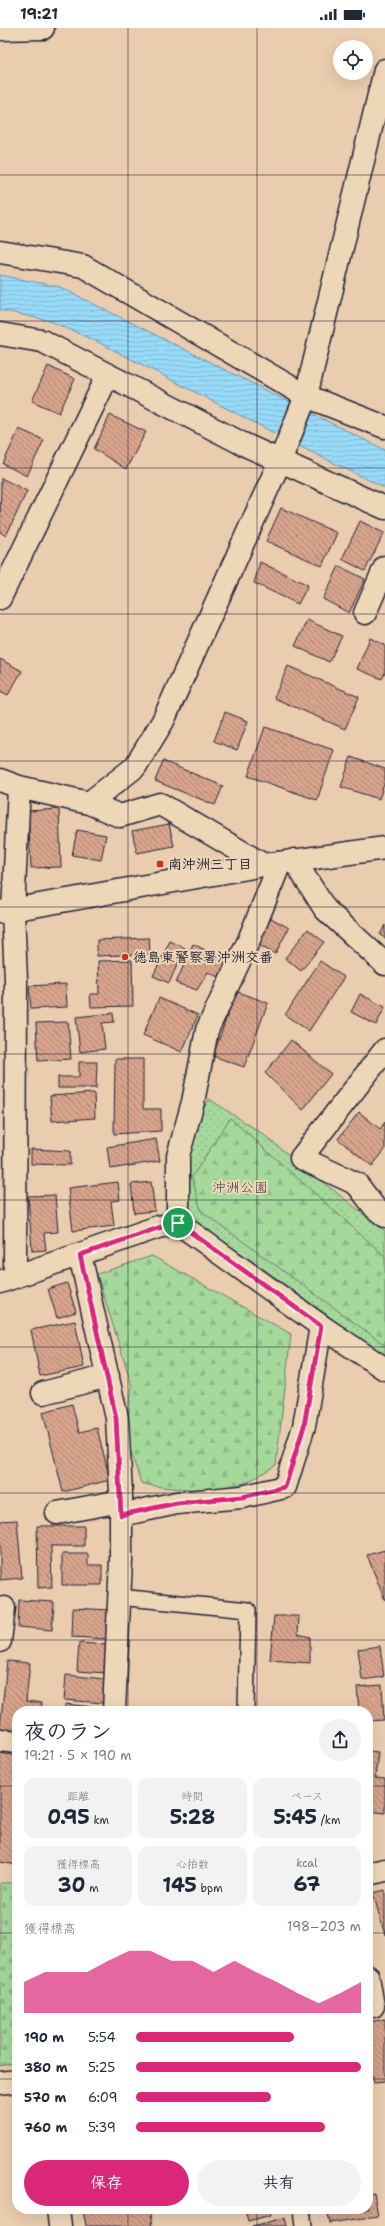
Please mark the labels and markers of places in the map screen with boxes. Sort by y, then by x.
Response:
place label: 南沖洲三丁目 [168,855,252,873]
marker: 南沖洲三丁目 [155,859,165,869]
place label: 徳島東警察署沖洲交番 [133,948,273,966]
marker: 徳島東警察署沖洲交番 [120,952,130,962]
pin [161,1206,195,1240]

